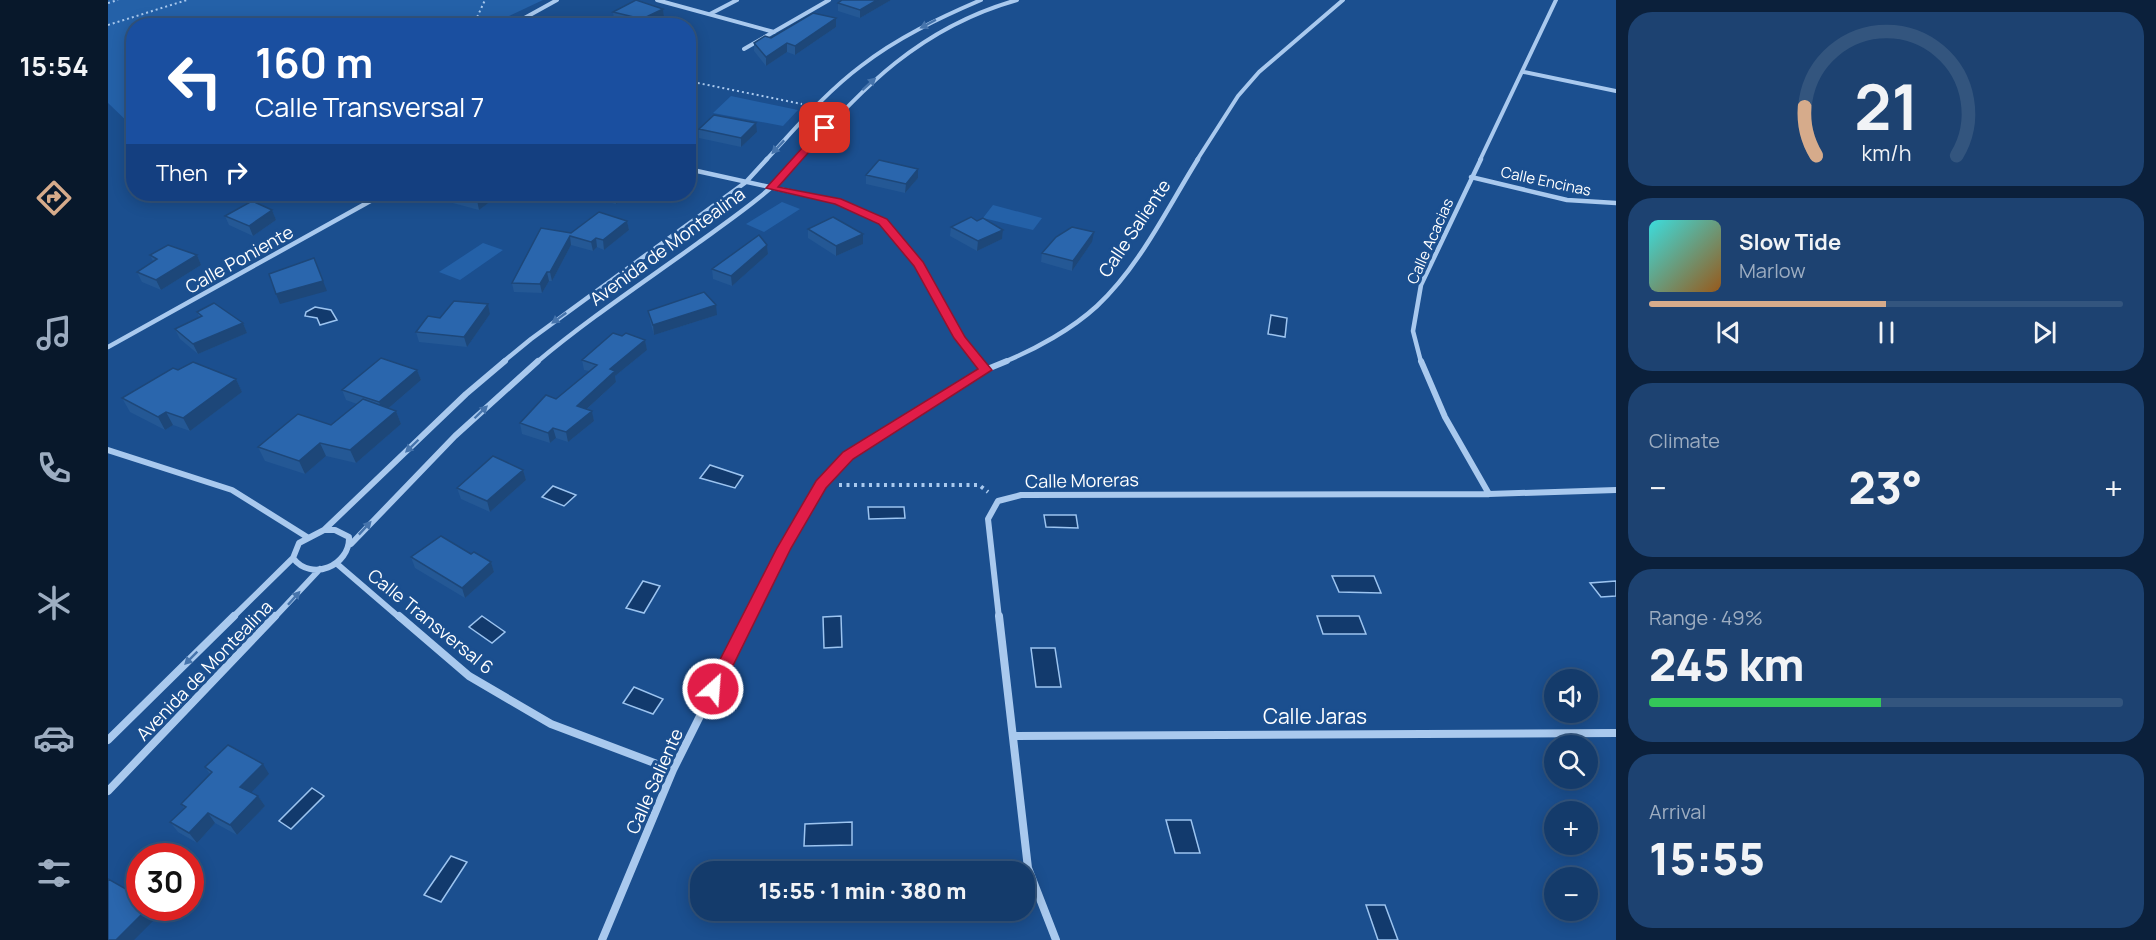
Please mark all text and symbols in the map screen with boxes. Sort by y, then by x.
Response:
one-way arrow [919,19,936,29]
text: 160 m [255,33,373,91]
icon: left [156,42,234,120]
text: 15:54 [19,47,89,84]
text: 21 [1854,63,1918,149]
one-way arrow [861,78,876,91]
text: Calle Transversal 7 [255,88,484,125]
pin [799,102,850,153]
icon: arrive [808,111,841,144]
text: km/h [1861,138,1911,167]
one-way arrow [772,140,786,154]
icon: right [220,156,253,189]
text: Then [156,158,208,188]
street label: Calle Encinas [1499,161,1593,201]
street label: Calle Saliente [1092,174,1176,282]
icon: directions [33,177,75,219]
street label: Avenida de Montealina [585,182,749,310]
street label: Calle Acacias [1402,195,1458,287]
street label: Calle Poniente [181,219,297,299]
text: Slow Tide [1739,227,1841,257]
text: Marlow [1739,257,1806,284]
icon: music [33,312,75,354]
one-way arrow [552,312,568,324]
icon: previous [1712,316,1745,349]
icon: pause [1870,316,1903,349]
icon: next [2028,316,2061,349]
one-way arrow [473,405,488,419]
text: Climate [1649,427,1720,454]
one-way arrow [405,439,420,452]
icon: phone [33,447,75,489]
text: 23° [1848,456,1922,518]
text: − [1649,465,1667,510]
text: + [2104,465,2123,510]
street label: Calle Moreras [1025,467,1139,493]
one-way arrow [358,521,372,535]
street label: Calle Transversal 6 [363,563,499,679]
icon: climate [33,582,75,624]
one-way arrow [287,591,300,606]
street label: Avenida de Montealina [131,595,277,745]
text: Range · 49% [1649,604,1763,631]
text: 245 km [1649,633,1805,695]
one-way arrow [185,650,199,664]
position arrow [681,657,745,721]
map controls [1544,669,1598,921]
button: sound [1544,669,1598,723]
street label: Calle Jaras [1263,702,1367,730]
icon: car [33,717,75,759]
street label: Calle Saliente [620,724,688,838]
button: search [1544,735,1598,789]
text: Arrival [1649,798,1706,825]
button: + [1544,801,1598,855]
text: 15:55 [1649,827,1765,889]
speed limit sign: 30 [126,843,204,921]
icon: filters [33,852,75,894]
button: − [1544,867,1598,921]
text: 15:55 · 1 min · 380 m [759,876,966,906]

